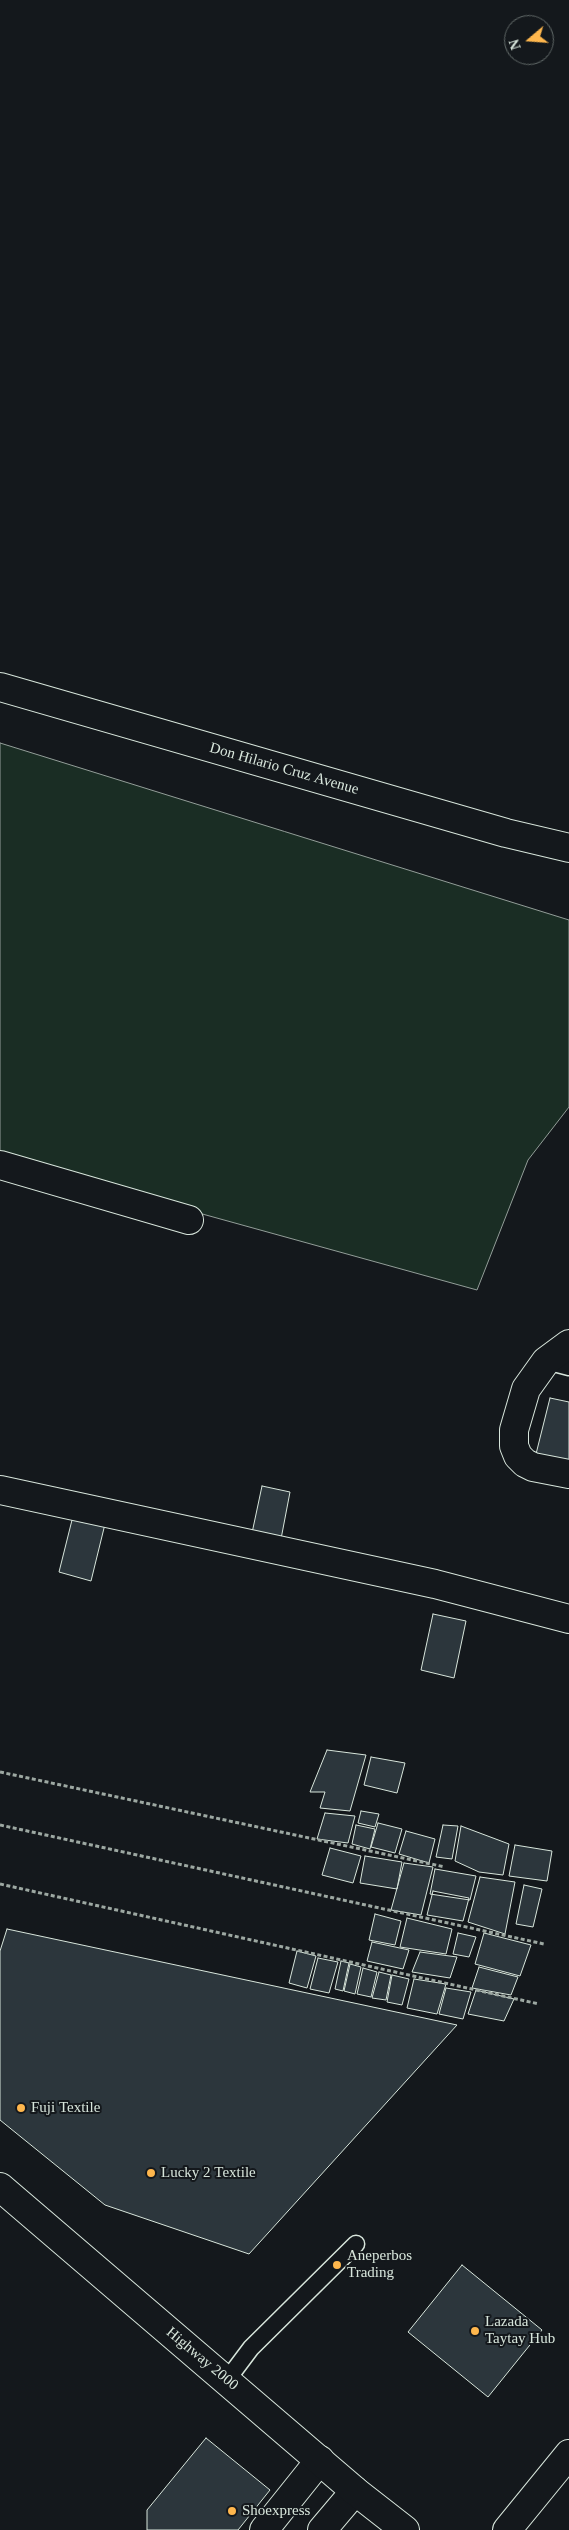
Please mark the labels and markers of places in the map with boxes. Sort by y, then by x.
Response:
place label: Fuji Textile [31,2099,100,2117]
marker: Fuji Textile [15,2102,27,2114]
place label: Lucky 2 Textile [161,2164,256,2182]
marker: Lucky 2 Textile [145,2167,157,2179]
place label: Aneperbos Trading [347,2247,412,2282]
marker: Aneperbos Trading [331,2259,343,2271]
place label: Lazada Taytay Hub [485,2313,555,2348]
marker: Lazada Taytay Hub [469,2325,481,2337]
place label: Shoexpress [242,2502,310,2520]
marker: Shoexpress [226,2505,238,2517]

